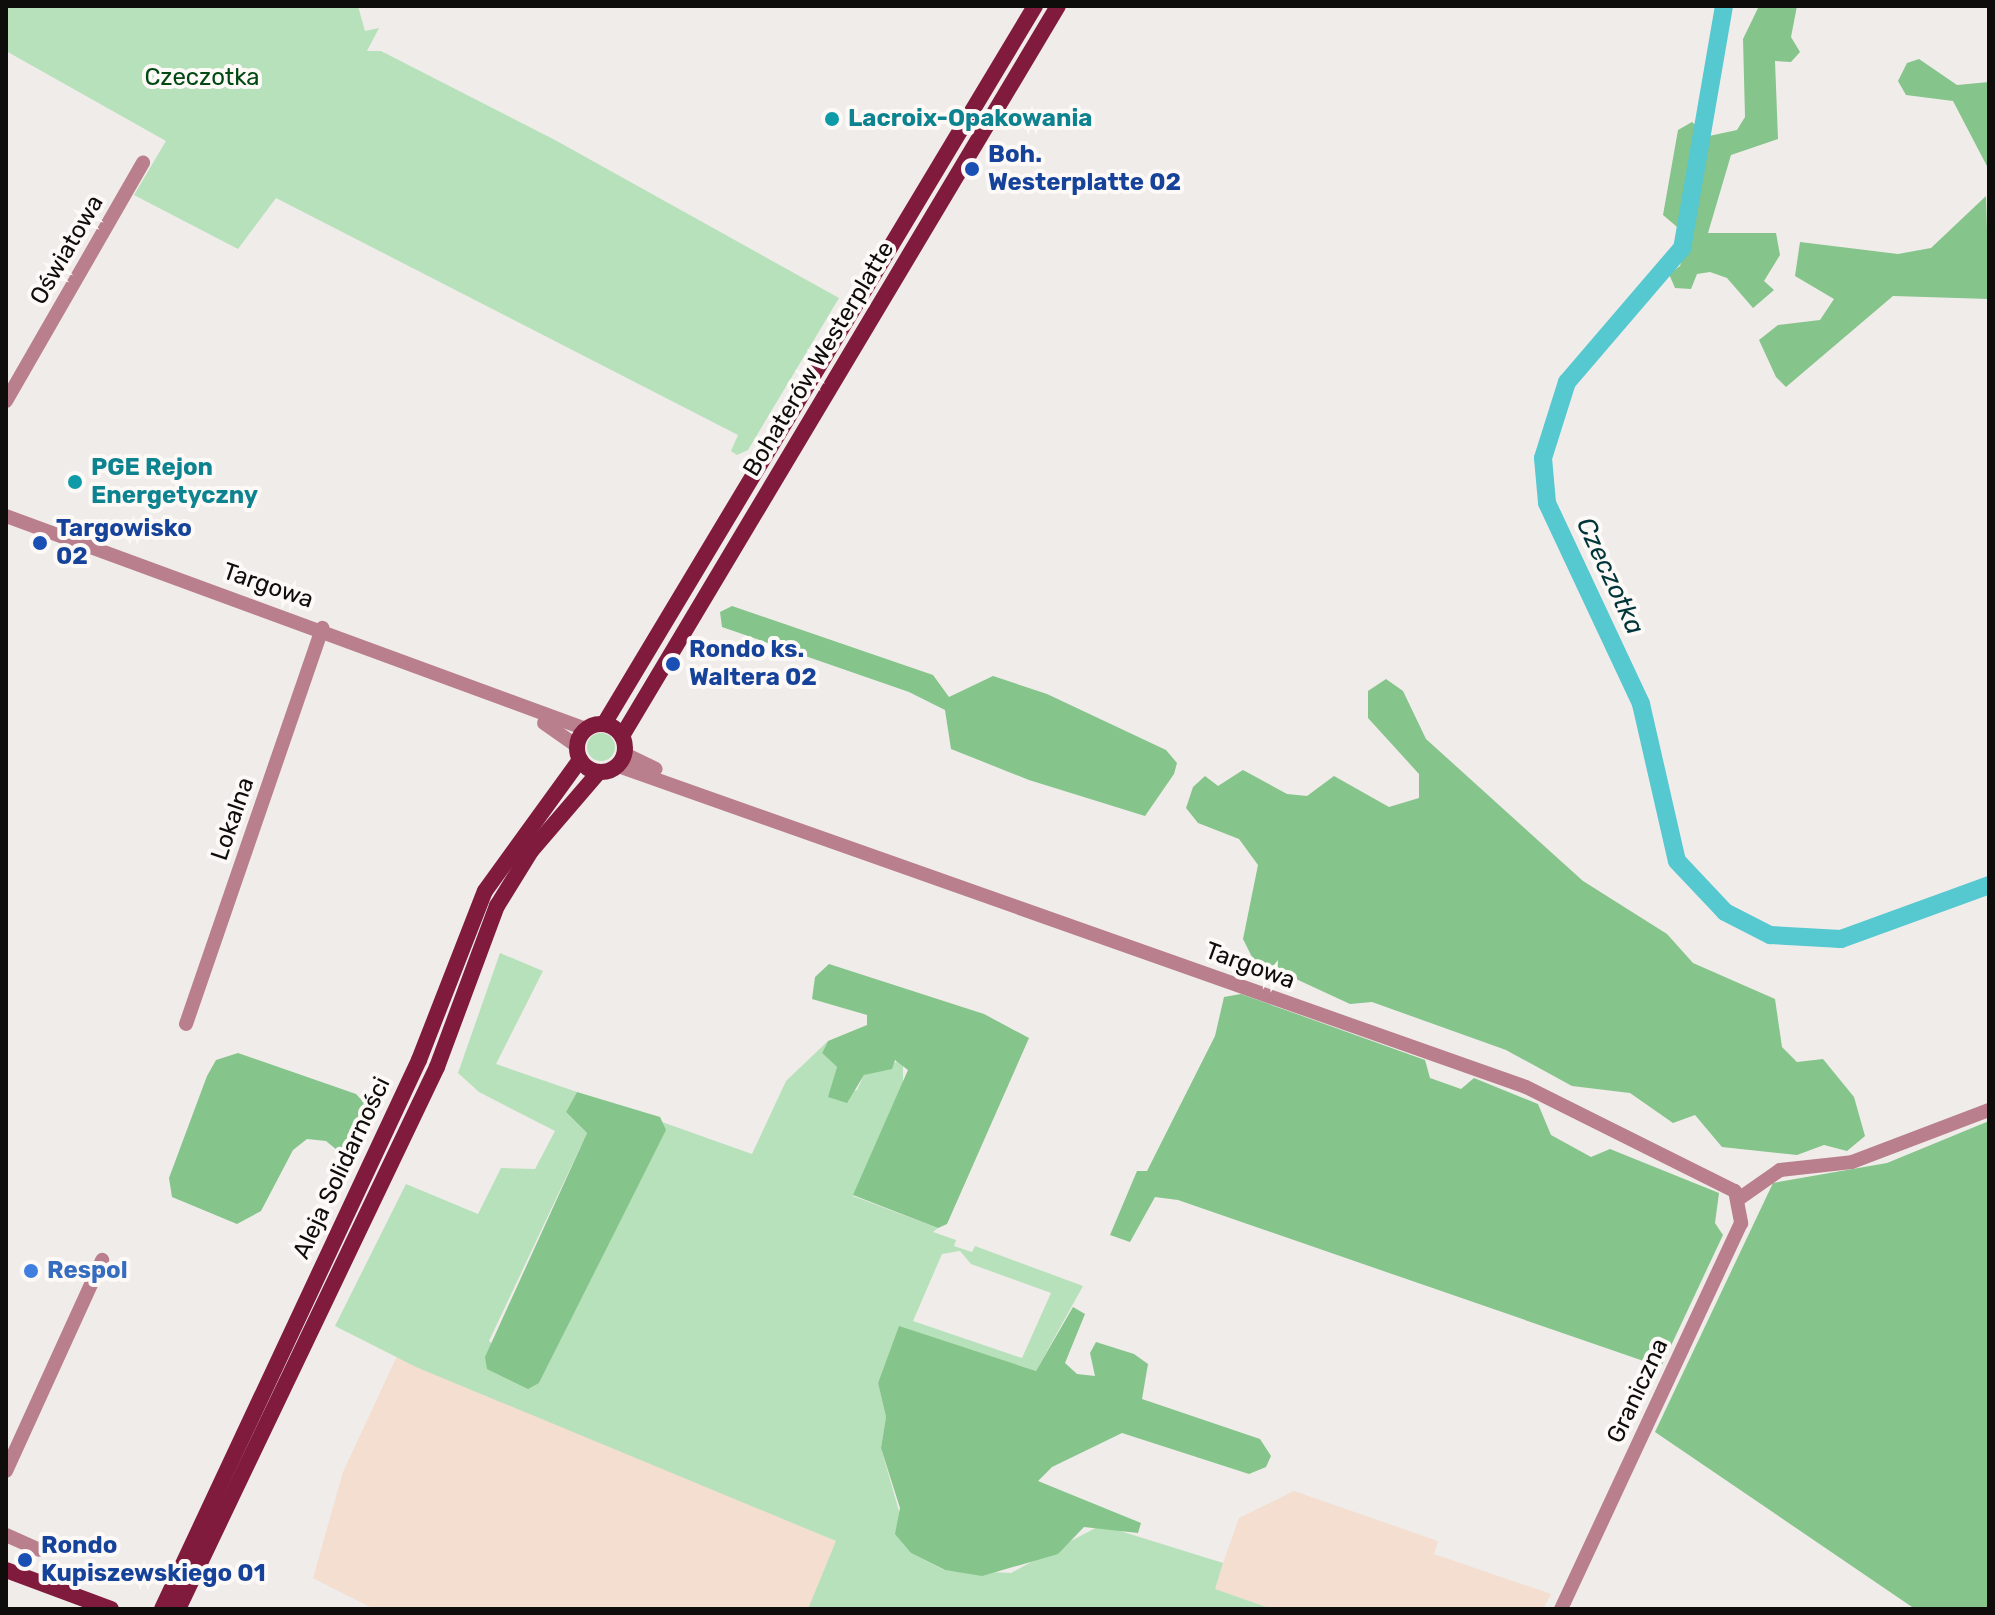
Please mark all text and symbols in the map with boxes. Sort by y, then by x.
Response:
park label: Czeczotka [144,64,260,92]
place label: Lacroix-Opakowania [848,105,1092,133]
marker: Lacroix-Opakowania [823,110,841,128]
place label: Boh. Westerplatte 02 [988,141,1181,197]
marker: Boh. Westerplatte 02 [963,160,981,178]
street label: Oświatowa [24,190,110,310]
street label: Bohaterów Westerplatte [737,236,901,482]
place label: PGE Rejon Energetyczny [91,454,258,510]
marker: PGE Rejon Energetyczny [66,473,84,491]
water label: Czeczotka [1569,513,1651,639]
place label: Targowisko 02 [56,515,192,571]
marker: Targowisko 02 [31,534,49,552]
street label: Targowa [219,557,317,615]
place label: Rondo ks. Waltera 02 [689,636,817,692]
marker: Rondo ks. Waltera 02 [664,655,682,673]
street label: Lokalna [205,774,261,864]
street label: Targowa [1201,936,1299,996]
street label: Aleja Solidarności [287,1073,397,1263]
place label: Respol [47,1257,128,1285]
marker: Respol [22,1262,40,1280]
street label: Graniczna [1601,1334,1675,1448]
place label: Rondo Kupiszewskiego 01 [41,1532,266,1588]
marker: Rondo Kupiszewskiego 01 [16,1551,34,1569]

